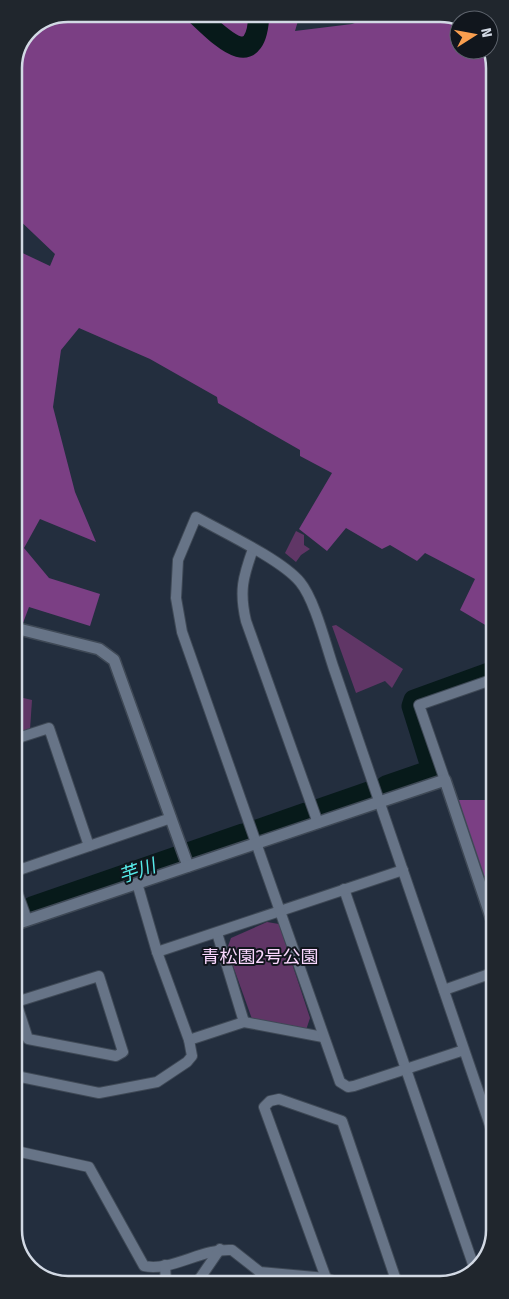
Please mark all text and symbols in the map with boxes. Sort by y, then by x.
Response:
north arrow [449,10,499,60]
text: N [477,26,496,39]
water label: 芋川 [115,853,161,888]
park label: 青松園2号公園 [202,946,318,968]

